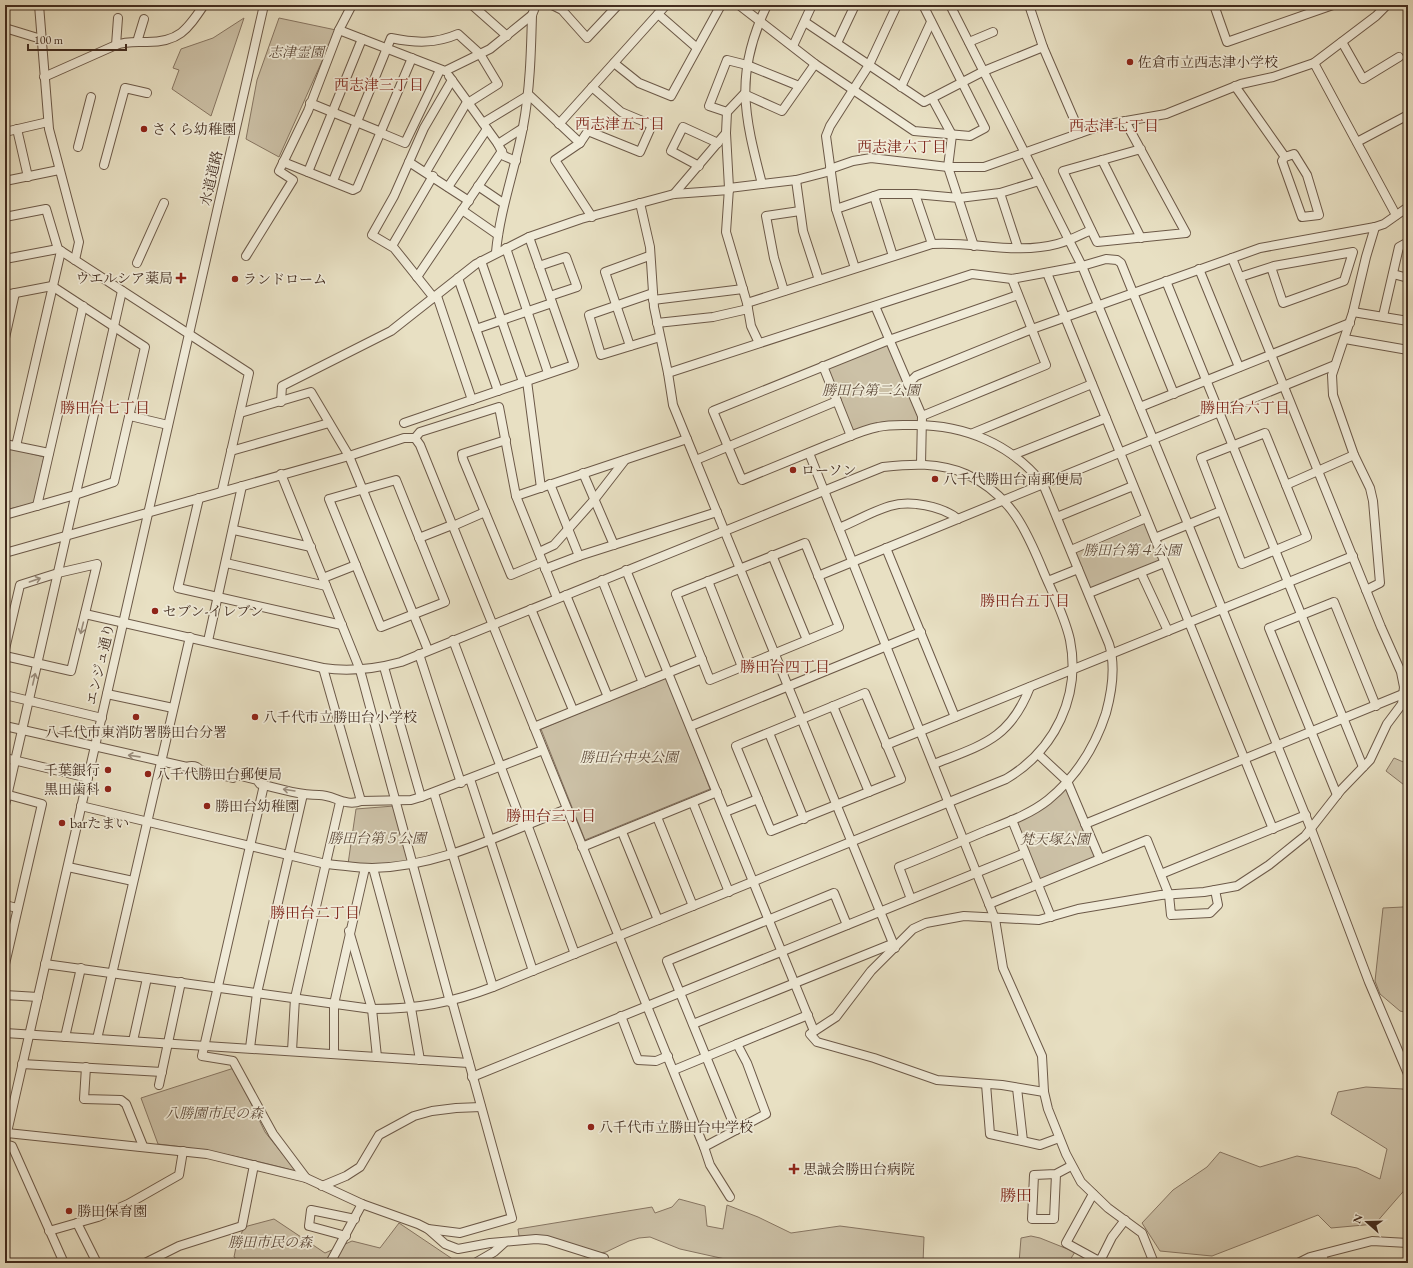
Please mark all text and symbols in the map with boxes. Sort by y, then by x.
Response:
scale bar [28,26,126,52]
text: 100 m [34,32,64,48]
park label: 志津霊園 [268,43,326,61]
place label: 佐倉市立西志津小学校 [1138,53,1278,71]
marker: 佐倉市立西志津小学校 [1125,57,1135,67]
district label: 西志津三丁目 [334,75,424,94]
district label: 西志津五丁目 [575,114,665,133]
district label: 西志津七丁目 [1069,116,1159,135]
place label: さくら幼稚園 [152,120,236,138]
marker: さくら幼稚園 [139,124,149,134]
district label: 西志津六丁目 [857,137,947,156]
street label: 水道道路 [196,149,226,207]
place label: ウエルシア薬局 [75,269,173,287]
place label: ランドローム [243,270,327,288]
marker: ウエルシア薬局 [176,273,186,283]
marker: ランドローム [230,274,240,284]
park label: 勝田台第二公園 [822,381,922,399]
district label: 勝田台七丁目 [60,398,150,417]
district label: 勝田台六丁目 [1200,398,1290,417]
place label: ローソン [801,461,856,479]
marker: ローソン [788,465,798,475]
place label: 八千代勝田台南郵便局 [943,470,1083,488]
marker: 八千代勝田台南郵便局 [930,474,940,484]
park label: 勝田台第４公園 [1083,541,1183,559]
one-way arrow [29,576,42,583]
district label: 勝田台五丁目 [980,591,1070,610]
place label: セブン-イレブン [163,602,264,620]
marker: セブン-イレブン [150,606,160,616]
one-way arrow [77,621,85,634]
street label: エンジュ通り [82,621,118,707]
district label: 勝田台四丁目 [740,657,830,676]
one-way arrow [30,672,38,685]
place label: 八千代市立勝田台小学校 [263,708,417,726]
marker: 八千代市東消防署勝田台分署 [131,712,141,722]
marker: 八千代市立勝田台小学校 [250,712,260,722]
place label: 八千代市東消防署勝田台分署 [45,723,227,741]
park label: 勝田台中央公園 [580,748,680,766]
one-way arrow [128,752,141,760]
place label: 千葉銀行 [44,761,100,779]
marker: 千葉銀行 [103,765,113,775]
place label: 八千代勝田台郵便局 [156,765,282,783]
marker: 八千代勝田台郵便局 [143,769,153,779]
place label: 黒田歯科 [44,780,100,798]
marker: 黒田歯科 [103,784,113,794]
one-way arrow [283,786,296,794]
place label: 勝田台幼稚園 [215,797,299,815]
marker: 勝田台幼稚園 [202,801,212,811]
district label: 勝田台三丁目 [506,806,596,825]
place label: barたまい [70,814,129,832]
marker: barたまい [57,818,67,828]
park label: 勝田台第５公園 [328,829,428,847]
park label: 梵天塚公園 [1020,830,1092,848]
district label: 勝田台二丁目 [270,903,360,922]
park label: 八勝園市民の森 [165,1104,265,1122]
place label: 八千代市立勝田台中学校 [599,1118,753,1136]
marker: 八千代市立勝田台中学校 [586,1122,596,1132]
place label: 思誠会勝田台病院 [803,1160,915,1178]
marker: 思誠会勝田台病院 [788,1163,800,1175]
district label: 勝田 [1000,1185,1032,1206]
place label: 勝田保育園 [77,1202,147,1220]
north arrow [1347,1202,1387,1242]
marker: 勝田保育園 [64,1206,74,1216]
text: N [1350,1212,1366,1225]
park label: 勝田市民の森 [228,1233,314,1251]

